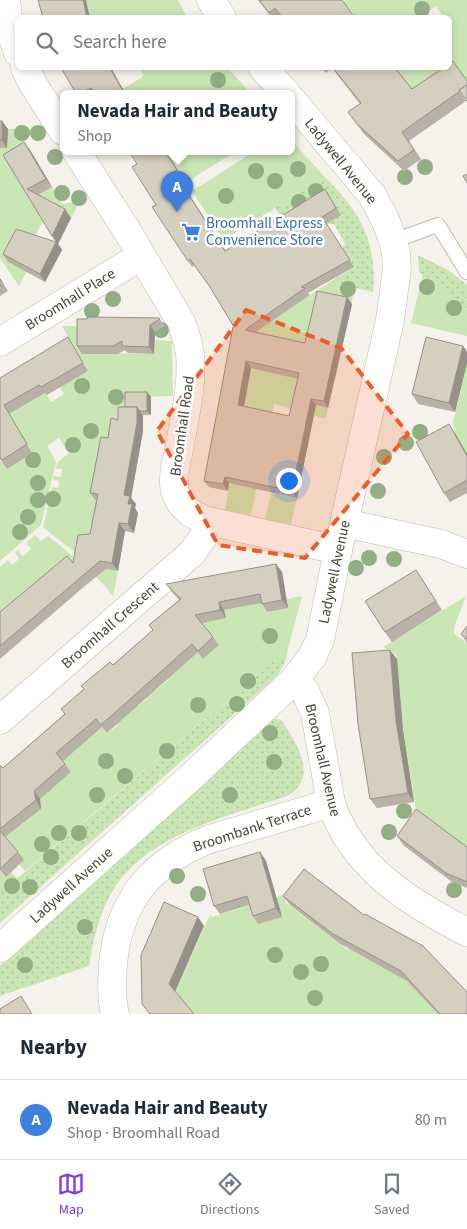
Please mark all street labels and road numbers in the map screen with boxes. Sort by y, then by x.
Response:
street label: Ladywell Avenue [299,114,382,209]
street label: Broomhall Place [21,263,119,336]
street label: Broomhall Road [165,375,200,478]
street label: Ladywell Avenue [313,518,356,626]
street label: Broomhall Crescent [57,577,164,674]
street label: Broomhall Avenue [299,702,346,819]
street label: Broombank Terrace [190,799,314,857]
street label: Ladywell Avenue [25,842,117,928]

